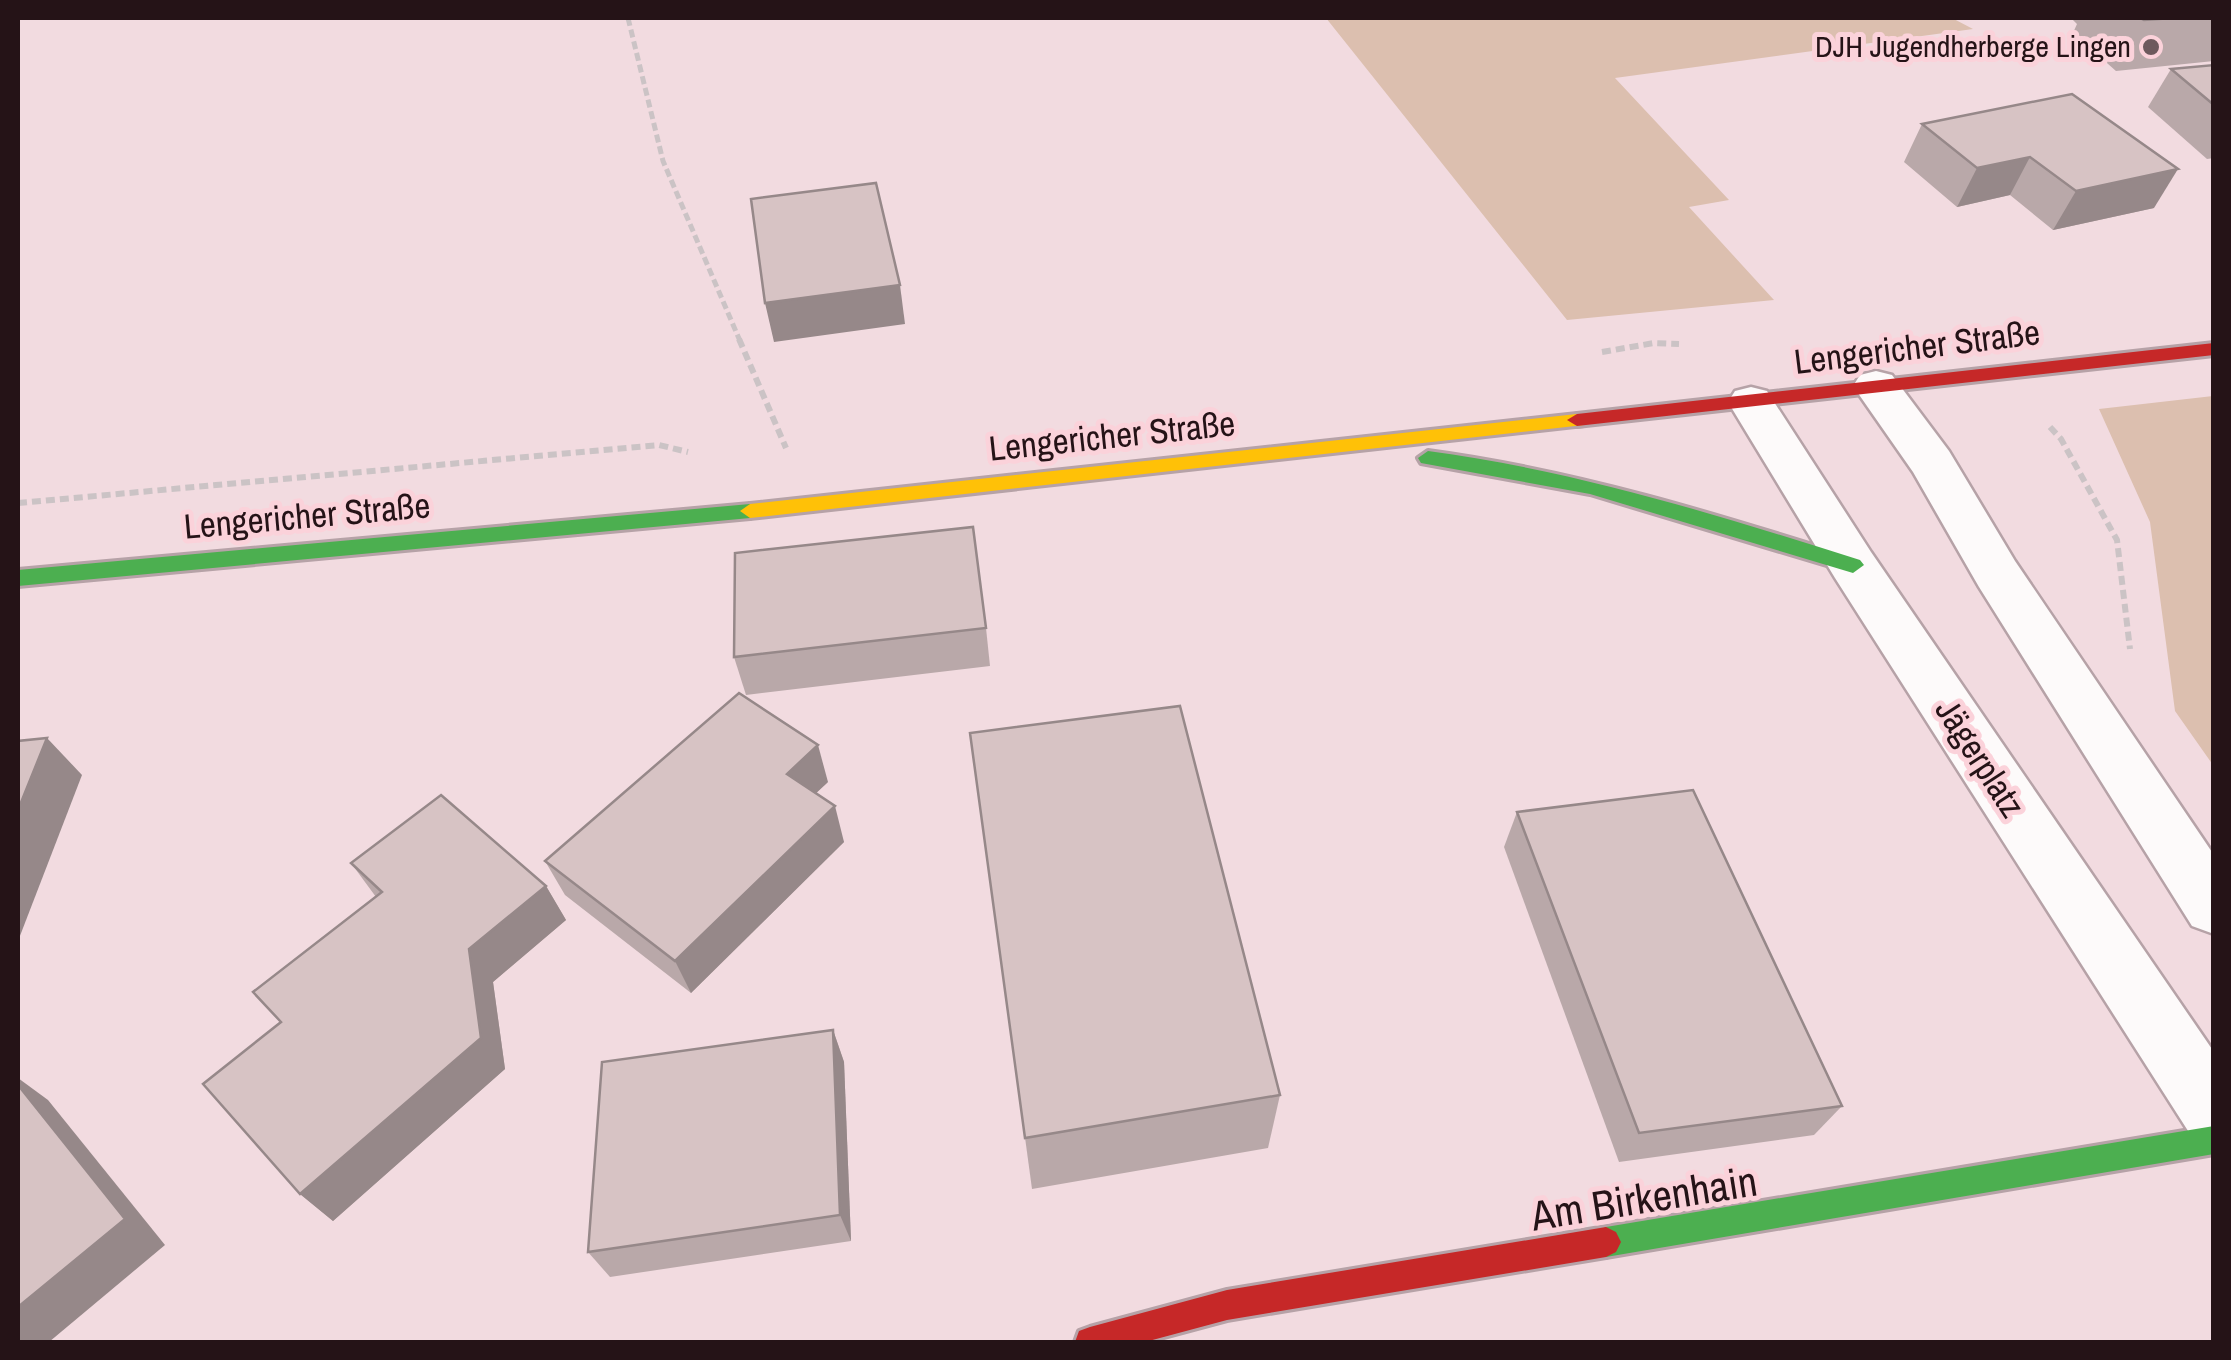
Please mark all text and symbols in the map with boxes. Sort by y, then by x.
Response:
place label: DJH Jugendherberge Lingen [1815,26,2131,66]
marker: DJH Jugendherberge Lingen [2140,36,2162,58]
street label: Lengericher Straße [1791,308,2043,385]
street label: Lengericher Straße [987,399,1237,472]
street label: Lengericher Straße [182,481,432,550]
street label: Jägerplatz [1925,689,2036,826]
street label: Am Birkenhain [1526,1153,1761,1244]

